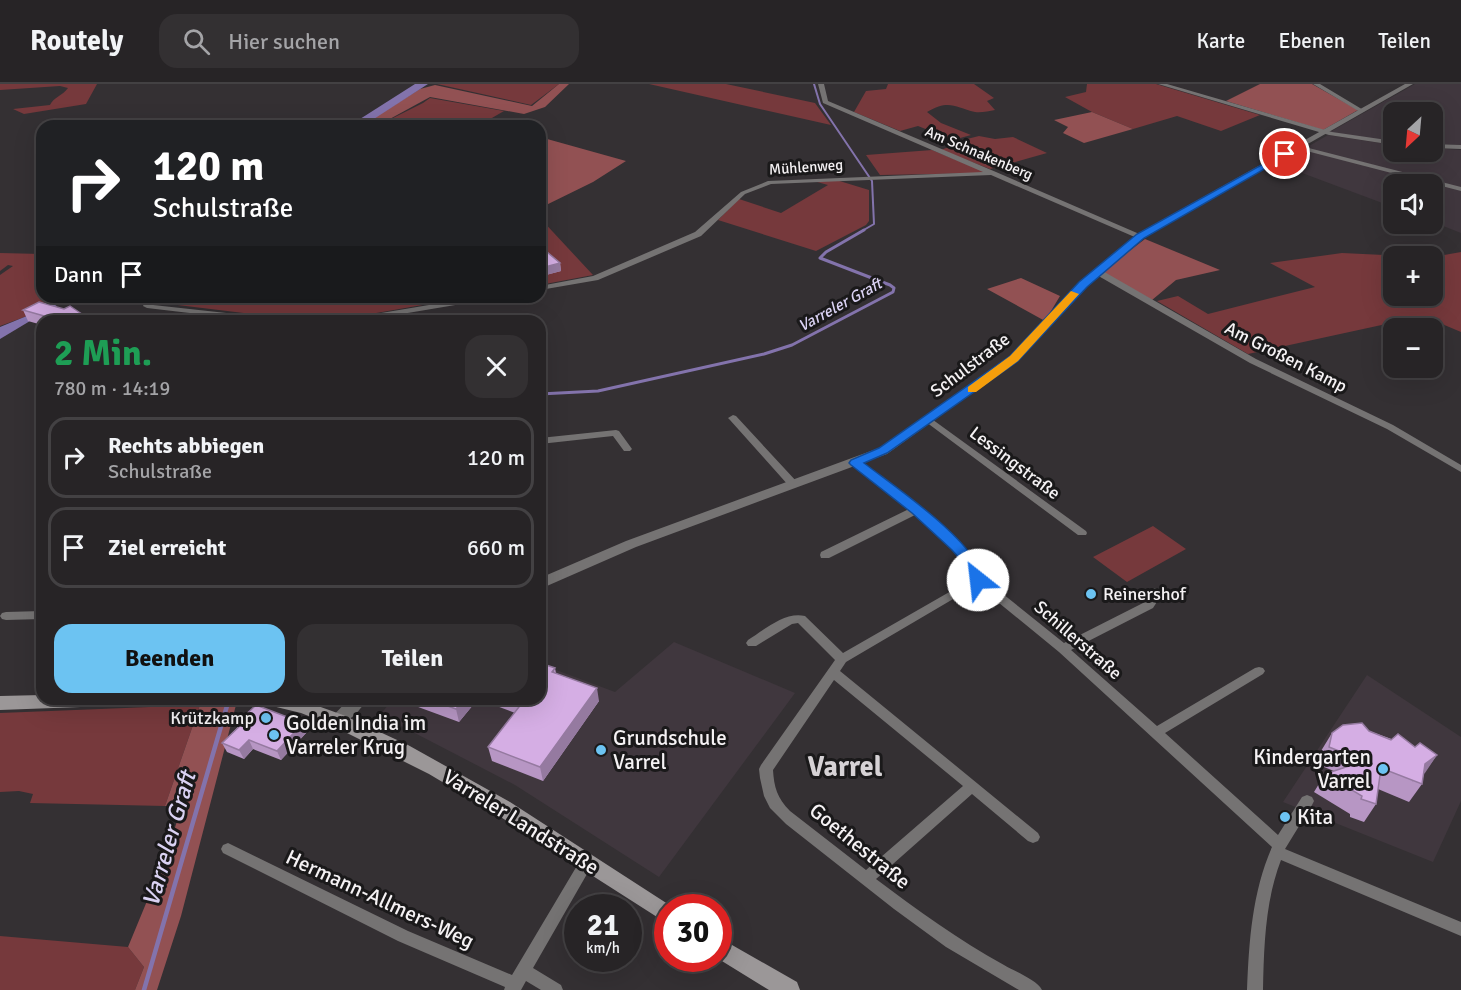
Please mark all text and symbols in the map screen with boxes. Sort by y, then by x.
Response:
search box [159,14,579,68]
text: Routely [30,24,123,58]
icon: search [180,25,213,58]
text: Hier suchen [228,28,340,55]
text: Karte [1196,28,1245,54]
text: Ebenen [1278,28,1345,54]
text: Teilen [1378,28,1431,54]
north arrow [1383,102,1443,162]
map controls [1383,102,1443,378]
street label: Am Schnakenberg [922,122,1036,184]
pin [1259,128,1310,179]
icon: arrive [1268,137,1301,170]
text: 120 m [153,141,264,192]
icon: right [54,144,132,222]
street label: Mühlenweg [768,155,844,179]
button: sound [1383,174,1443,234]
text: Schulstraße [153,192,293,225]
button: + [1383,246,1443,306]
icon: arrive [115,258,148,291]
text: Dann [54,261,103,288]
water label: Varreler Graft [795,273,887,336]
street label: Am Großen Kamp [1221,317,1351,397]
button: − [1383,318,1443,378]
street label: Schulstraße [926,328,1014,402]
text: 2 Min. [54,331,152,376]
button: close [465,335,528,398]
text: 780 m · 14:19 [54,376,170,401]
street label: Lessingstraße [965,422,1065,504]
text: Rechts abbiegen [108,432,264,459]
icon: right [57,441,90,474]
text: 120 m [467,444,525,471]
text: Schulstraße [108,459,212,484]
icon: arrive [57,531,90,564]
text: Ziel erreicht [108,534,226,561]
text: 660 m [467,534,525,561]
position arrow [946,548,1010,612]
place label: Reinershof [1103,583,1187,605]
marker: Reinershof [1084,587,1098,601]
street label: Schillerstraße [1030,596,1126,684]
button: Beenden [54,624,285,693]
button: Teilen [297,624,528,693]
place label: Krützkamp [170,707,254,729]
place label: Golden India im Varreler Krug [286,710,426,760]
marker: Krützkamp [259,711,273,725]
place label: Grundschule Varrel [613,725,727,775]
marker: Golden India im Varreler Krug [267,728,281,742]
marker: Grundschule Varrel [594,743,608,757]
place label: Kindergarten Varrel [1253,744,1371,794]
district label: Varrel [808,750,883,784]
marker: Kindergarten Varrel [1376,762,1390,776]
street label: Varreler Landstraße [438,764,604,880]
water label: Varreler Graft [135,766,203,910]
street label: Goethestraße [804,797,916,895]
place label: Kita [1297,804,1333,830]
marker: Kita [1278,810,1292,824]
street label: Hermann-Allmers-Weg [282,844,478,954]
speed limit sign: 30 [654,894,732,972]
text: 21 [587,907,619,944]
text: km/h [586,939,620,957]

